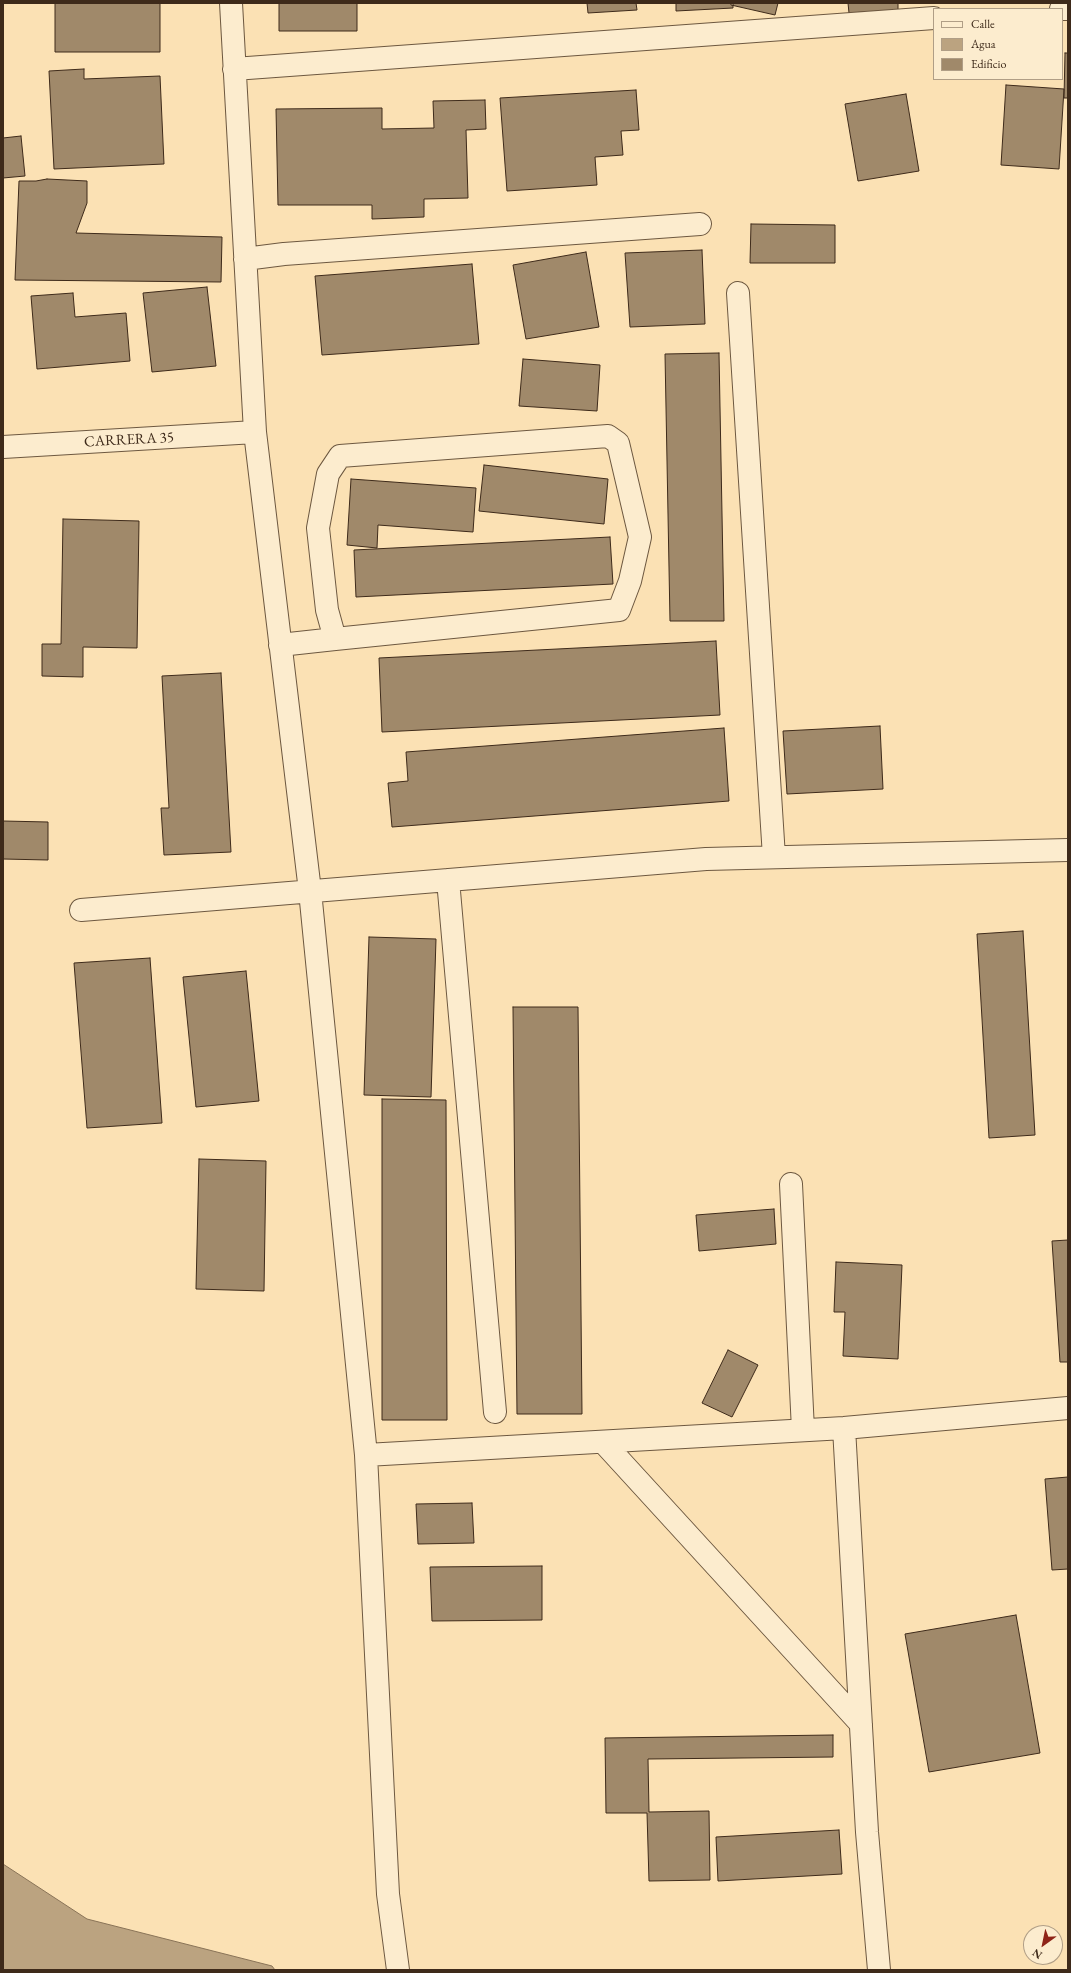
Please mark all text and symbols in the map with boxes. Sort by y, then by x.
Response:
legend [933,8,1063,80]
text: Calle [971,16,995,32]
text: Agua [971,36,996,52]
text: Edificio [971,56,1006,72]
street label: CARRERA 35 [84,429,174,451]
north arrow [1023,1925,1063,1965]
text: N [1029,1946,1045,1963]

